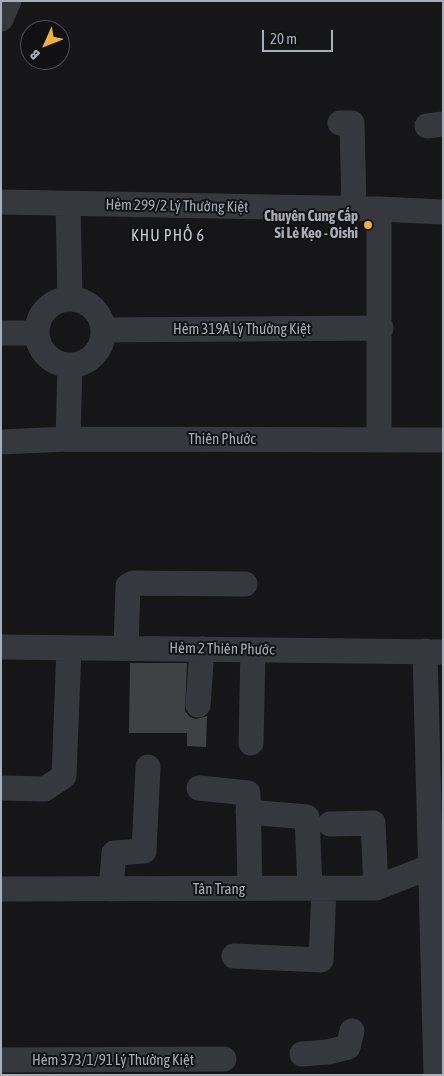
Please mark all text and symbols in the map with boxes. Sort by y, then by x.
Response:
north arrow [20,20,70,70]
scale bar [264,20,335,52]
text: 20 m [270,30,297,47]
text: B [27,47,43,63]
street label: Hẻm 299/2 Lý Thường Kiệt [105,196,249,216]
place label: Chuyên Cung Cấp Sỉ Lẻ Kẹo - Oishi [264,207,358,242]
marker: Chuyên Cung Cấp Sỉ Lẻ Kẹo - Oishi [362,219,374,231]
district label: KHU PHỐ 6 [130,226,206,246]
street label: Hẻm 319A Lý Thường Kiệt [173,320,311,338]
street label: Thiên Phước [188,430,256,448]
street label: Hẻm 2 Thiên Phước [169,639,275,659]
street label: Tân Trang [193,880,245,898]
street label: Hẻm 373/1/91 Lý Thường Kiệt [32,1051,194,1069]

